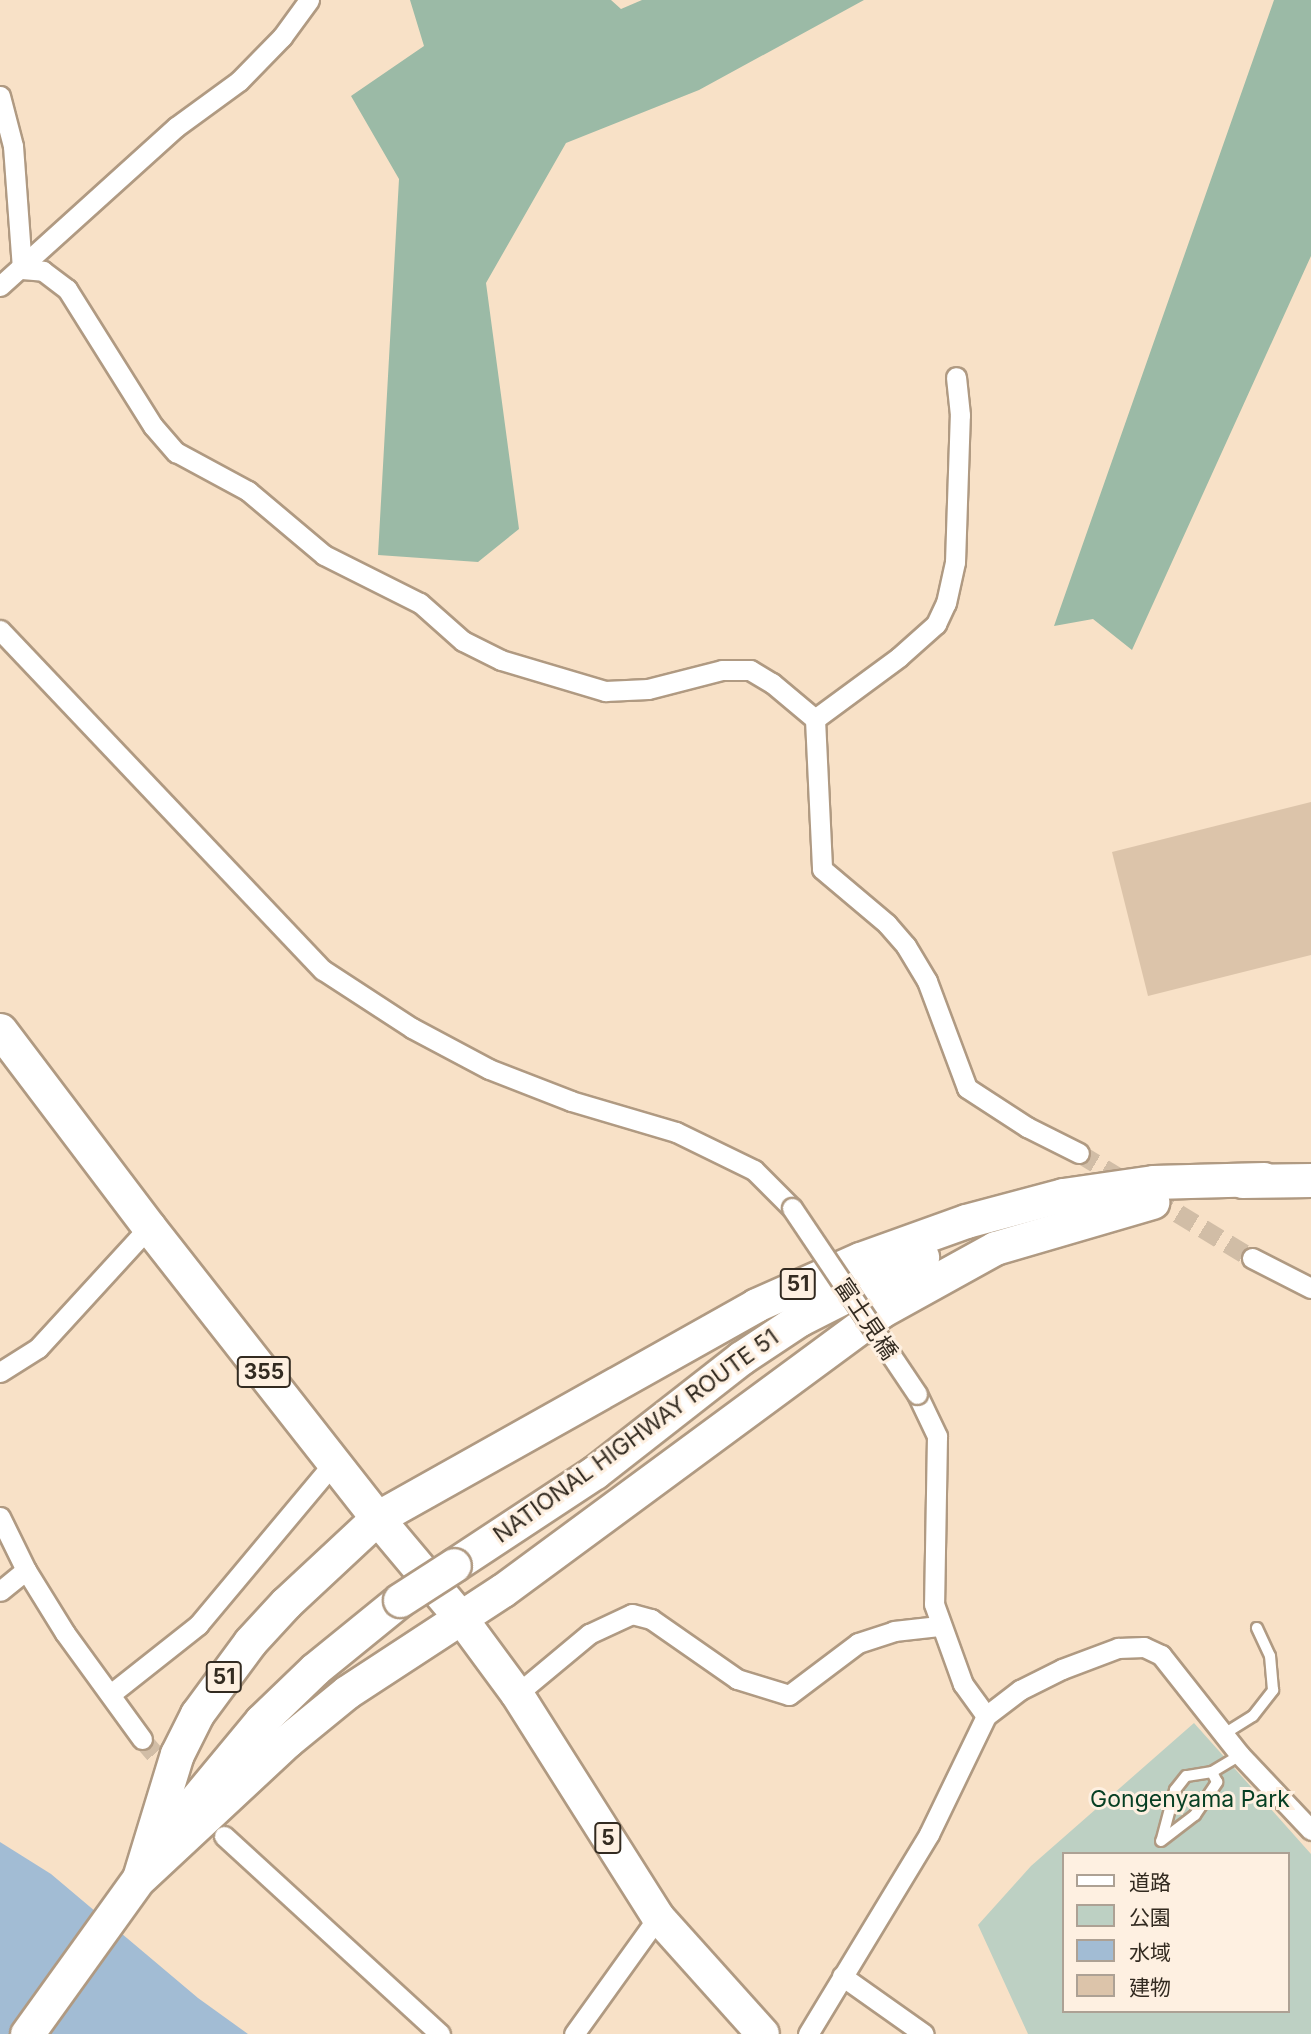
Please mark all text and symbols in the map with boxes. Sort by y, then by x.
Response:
road number: 51 [779,1266,817,1302]
street label: 富士見橋 [829,1273,903,1365]
street label: NATIONAL HIGHWAY ROUTE 51 [488,1323,784,1549]
road number: 355 [236,1354,292,1390]
road number: 51 [205,1660,243,1694]
park label: Gongenyama Park [1090,1785,1290,1813]
road number: 5 [594,1820,622,1856]
legend [1062,1852,1290,2013]
text: 道路 [1129,1870,1171,1895]
text: 公園 [1129,1905,1171,1930]
text: 水域 [1129,1940,1171,1965]
text: 建物 [1129,1975,1171,2000]

